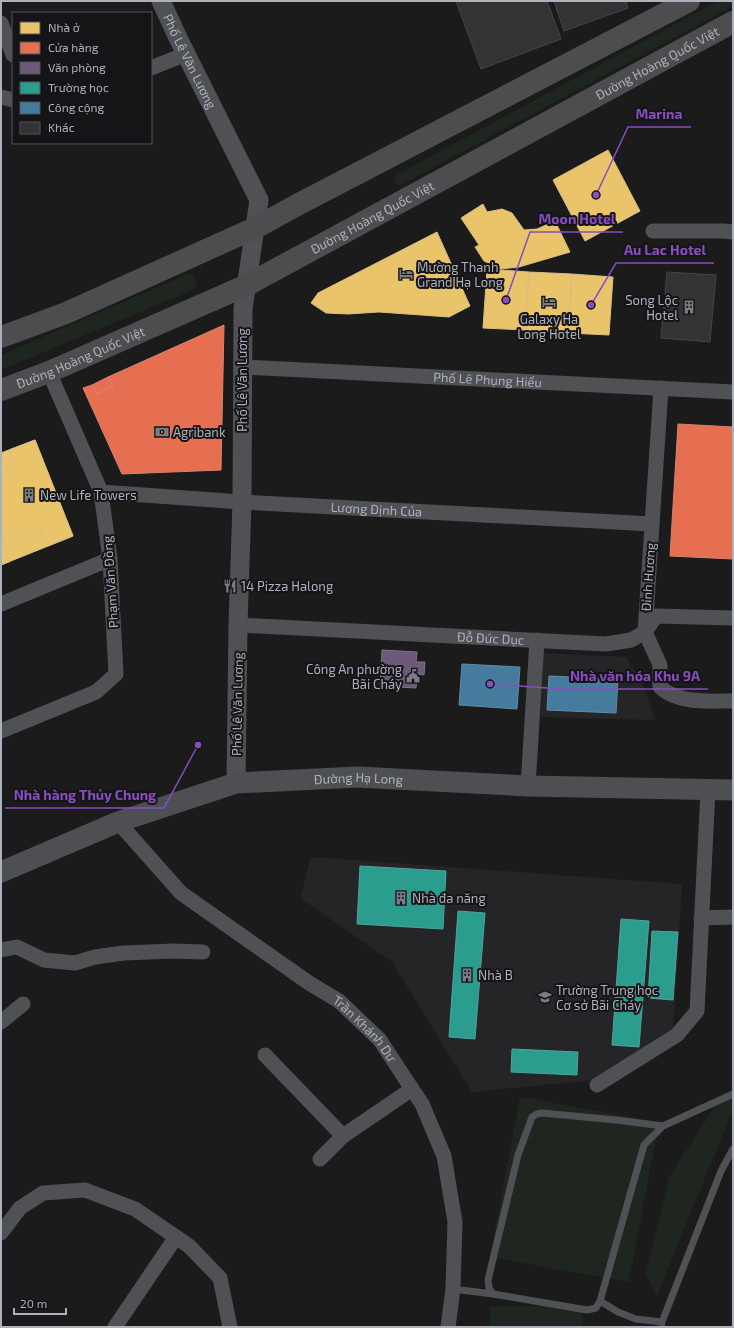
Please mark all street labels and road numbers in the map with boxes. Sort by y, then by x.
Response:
street label: Phố Lê Văn Lương [160,11,220,111]
street label: Đường Hoàng Quốc Việt [593,23,722,103]
street label: Đường Hoàng Quốc Việt [308,177,437,257]
street label: Đường Hoàng Quốc Việt [14,323,147,392]
street label: Phố Lê Văn Lương [234,328,250,432]
street label: Phố Lê Phụng Hiểu [433,369,542,390]
street label: Lương Định Của [330,499,423,520]
street label: Phạm Văn Đồng [99,535,121,629]
street label: Đỉnh Hương [638,542,658,612]
street label: Đỗ Đức Dục [457,628,525,648]
street label: Phố Lê Văn Lương [228,652,246,756]
street label: Đường Hạ Long [313,769,403,787]
street label: Trần Khánh Dư [330,991,401,1066]

